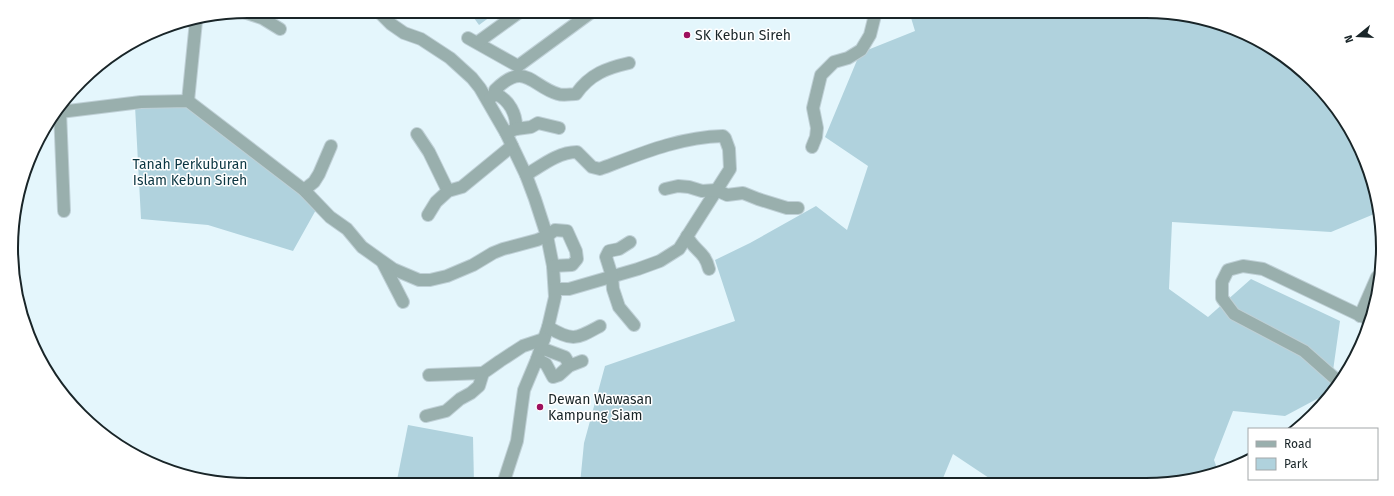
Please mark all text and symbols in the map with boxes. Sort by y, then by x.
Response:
north arrow [1338,16,1378,56]
place label: SK Kebun Sireh [695,27,791,44]
marker: SK Kebun Sireh [682,30,692,40]
text: N [1342,33,1356,44]
park label: Tanah Perkuburan Islam Kebun Sireh [132,156,248,189]
place label: Dewan Wawasan Kampung Siam [548,391,652,424]
marker: Dewan Wawasan Kampung Siam [535,402,545,412]
legend [1248,428,1378,480]
text: Road [1284,437,1312,451]
text: Park [1284,457,1308,471]

